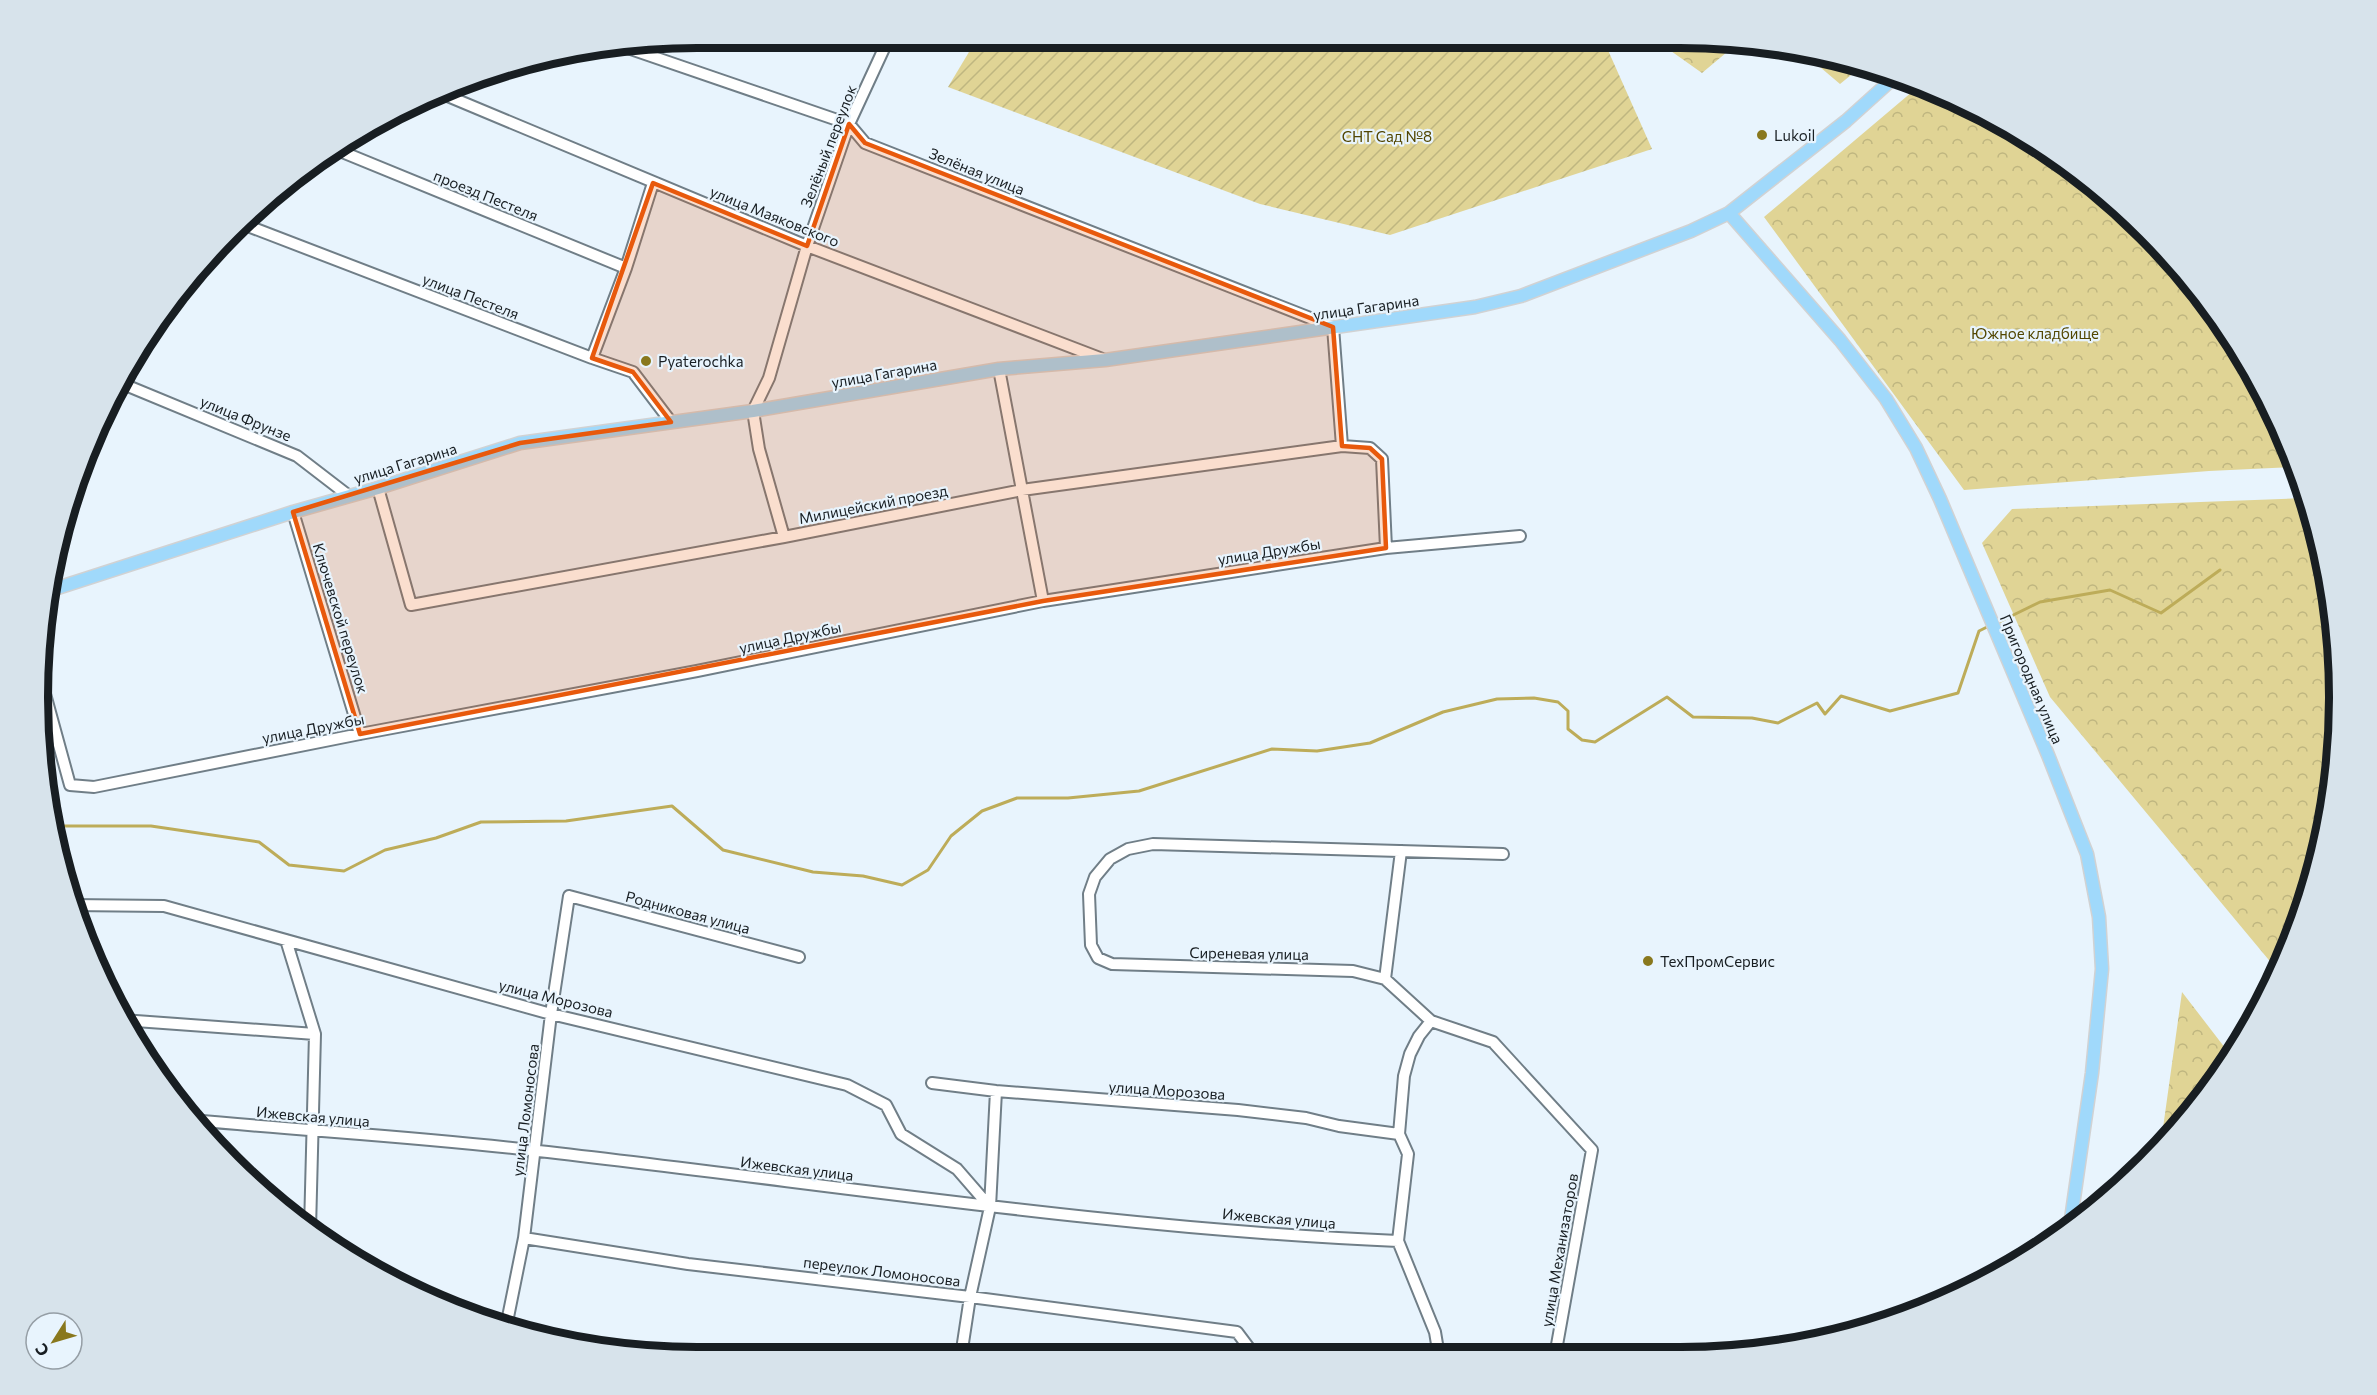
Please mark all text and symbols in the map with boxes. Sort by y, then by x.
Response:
street label: Зелёный переулок [796,82,860,210]
place label: Lukoil [1774,126,1815,144]
park label: СНТ Сад №8 [1342,127,1432,145]
marker: Lukoil [1755,128,1769,142]
street label: Зелёная улица [927,144,1027,198]
street label: проезд Пестеля [431,166,541,224]
street label: улица Маяковского [708,182,842,250]
street label: улица Пестеля [420,269,522,323]
street label: улица Гагарина [1312,291,1420,323]
park label: Южное кладбище [1971,324,2099,342]
place label: Pyaterochka [658,352,744,370]
marker: Pyaterochka [639,354,653,368]
street label: улица Гагарина [830,355,938,391]
street label: улица Фрунзе [198,392,294,444]
street label: улица Гагарина [351,439,459,487]
street label: Милицейский проезд [797,481,949,527]
street label: улица Дружбы [1216,534,1322,568]
street label: Ключевской переулок [310,541,372,695]
street label: Пригородная улица [1997,612,2067,746]
street label: улица Дружбы [737,617,843,657]
street label: улица Дружбы [260,709,366,747]
street label: Родниковая улица [624,887,752,937]
street label: Сиреневая улица [1189,943,1309,963]
place label: ТехПромСервис [1660,952,1775,970]
marker: ТехПромСервис [1641,954,1655,968]
street label: улица Морозова [497,975,615,1021]
street label: улица Ломоносова [508,1043,542,1177]
street label: улица Морозова [1108,1077,1226,1103]
street label: Ижевская улица [256,1102,370,1130]
street label: Ижевская улица [739,1152,855,1184]
street label: улица Механизаторов [1537,1172,1581,1328]
street label: Ижевская улица [1222,1204,1336,1232]
street label: переулок Ломоносова [802,1252,962,1290]
north arrow [24,1311,84,1371]
text: С [31,1340,52,1360]

